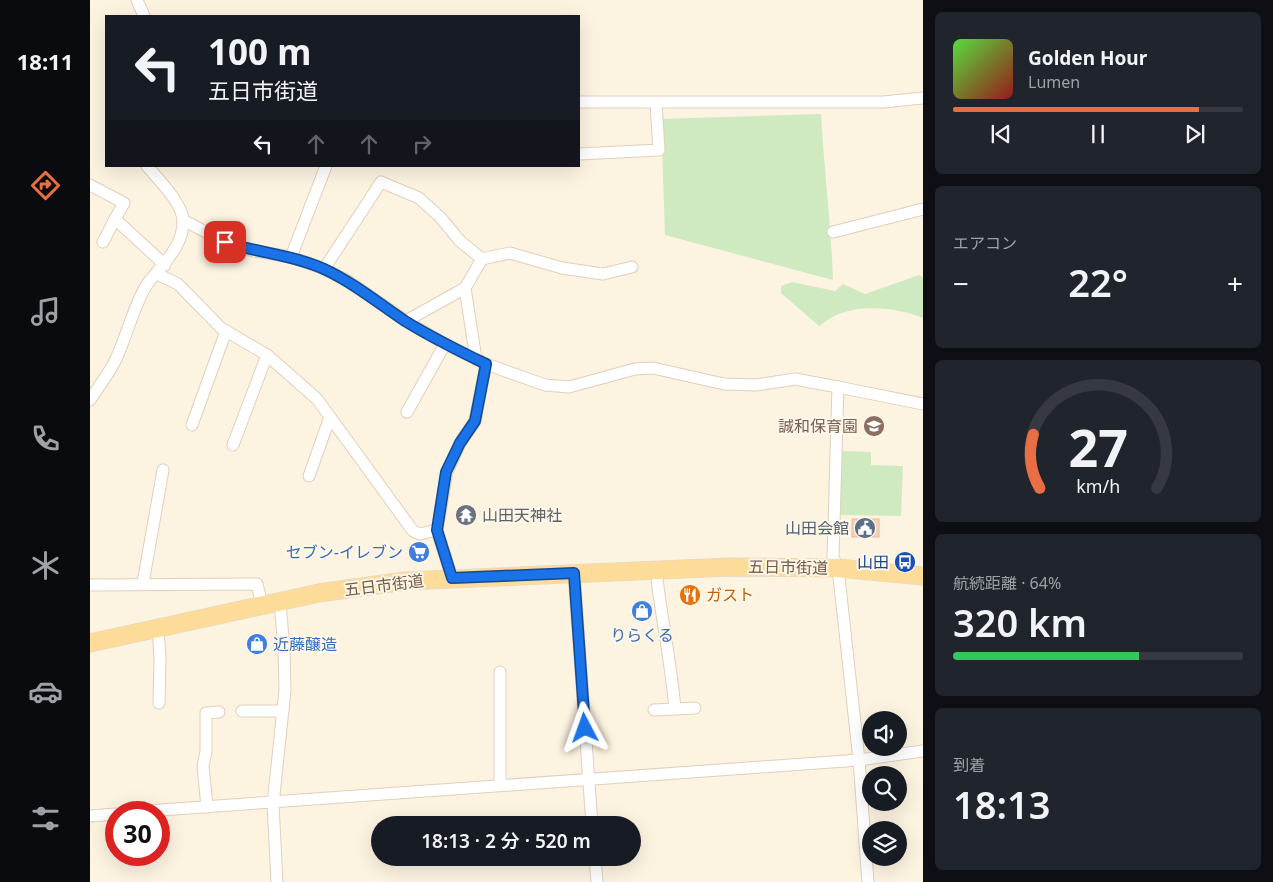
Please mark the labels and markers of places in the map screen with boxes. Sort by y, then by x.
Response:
pin [204,221,246,263]
school or university icon: 誠和保育園 [862,414,886,438]
place label: 誠和保育園 [778,415,858,437]
temple icon: 山田天神社 [454,503,478,527]
place label: 山田天神社 [482,504,562,526]
public building icon: 山田会館 [853,516,877,540]
place label: 山田会館 [785,517,849,539]
supermarket icon: セブン-イレブン [407,540,431,564]
place label: セブン-イレブン [286,541,403,563]
bus stop icon: 山田 [893,550,917,574]
place label: 山田 [857,551,889,573]
restaurant icon: ガスト [678,583,702,607]
place label: ガスト [706,584,754,606]
shop icon: りらくる [630,599,654,623]
place label: りらくる [610,624,674,646]
shop icon: 近藤醸造 [245,632,269,656]
place label: 近藤醸造 [273,633,337,655]

